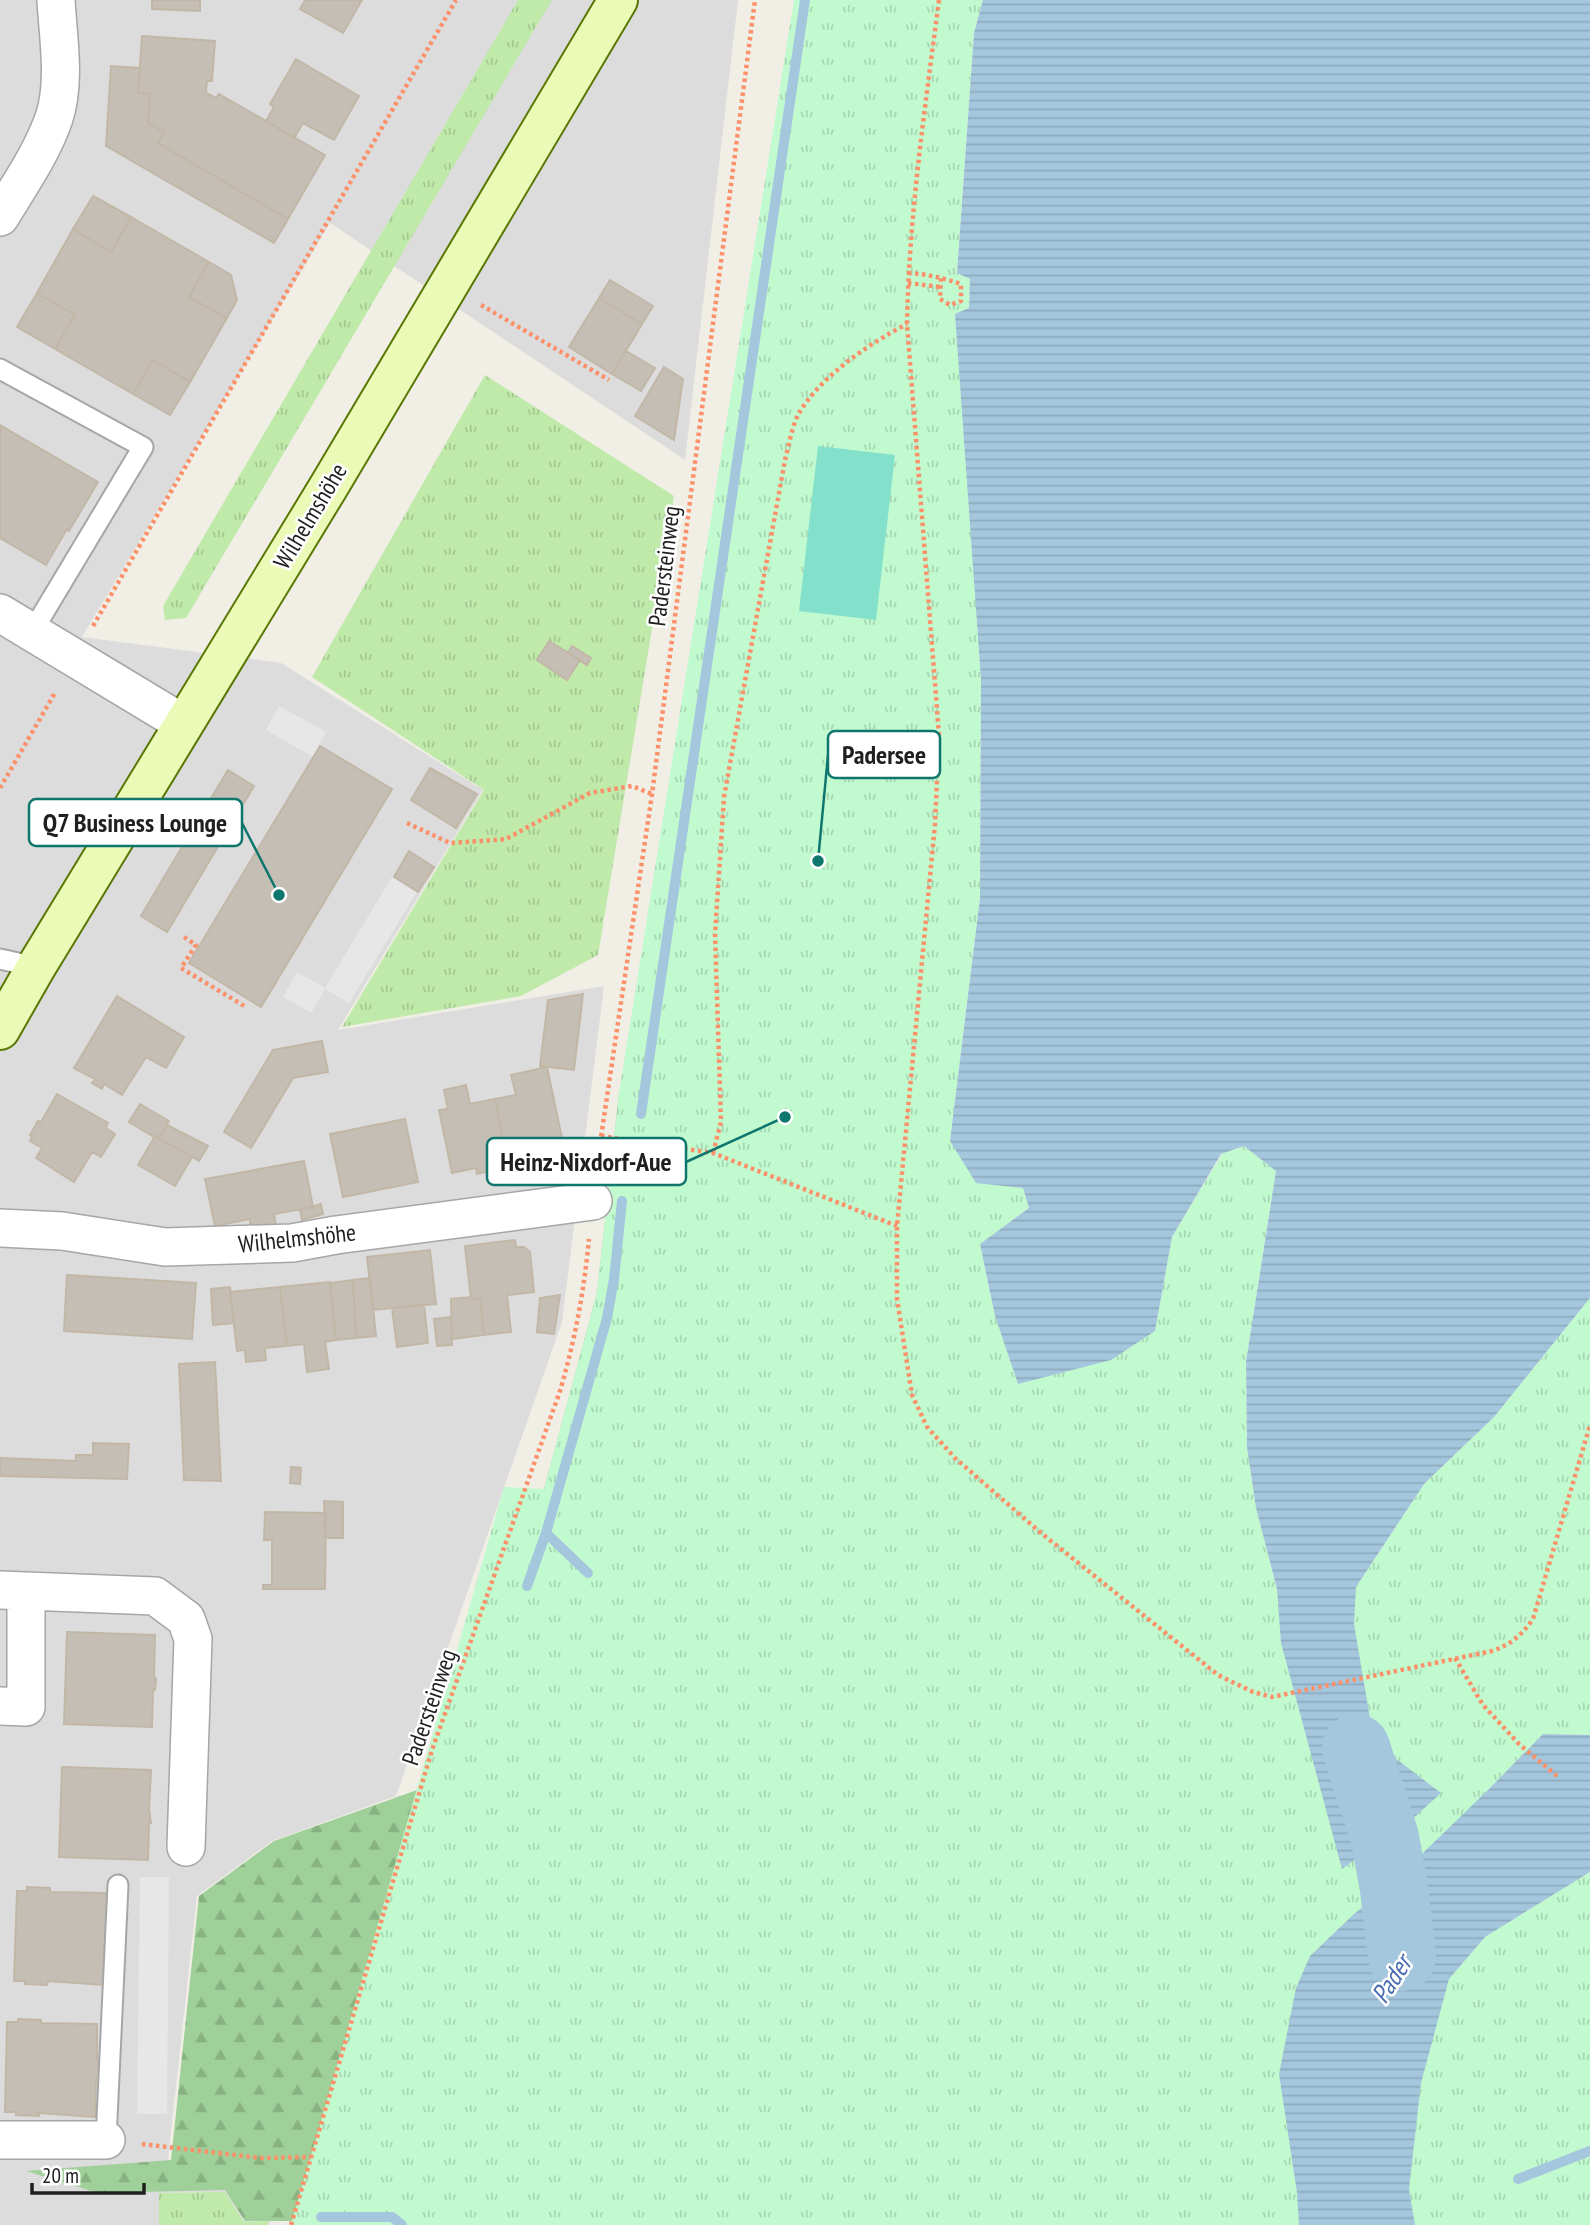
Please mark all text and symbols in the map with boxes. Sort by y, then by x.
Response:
street label: Wilhelmshöhe [266,457,354,575]
street label: Padersteinweg [641,504,687,628]
callout: Padersee [828,731,940,778]
text: Padersee [842,738,926,771]
callout: Q7 Business Lounge [29,799,242,846]
text: Q7 Business Lounge [43,806,227,839]
callout: Heinz-Nixdorf-Aue [487,1138,686,1185]
text: Heinz-Nixdorf-Aue [500,1145,672,1178]
street label: Wilhelmshöhe [237,1216,357,1260]
street label: Padersteinweg [395,1645,463,1769]
water label: Pader [1363,1946,1421,2009]
scale bar [32,2152,144,2196]
text: 20 m [42,2162,79,2189]

